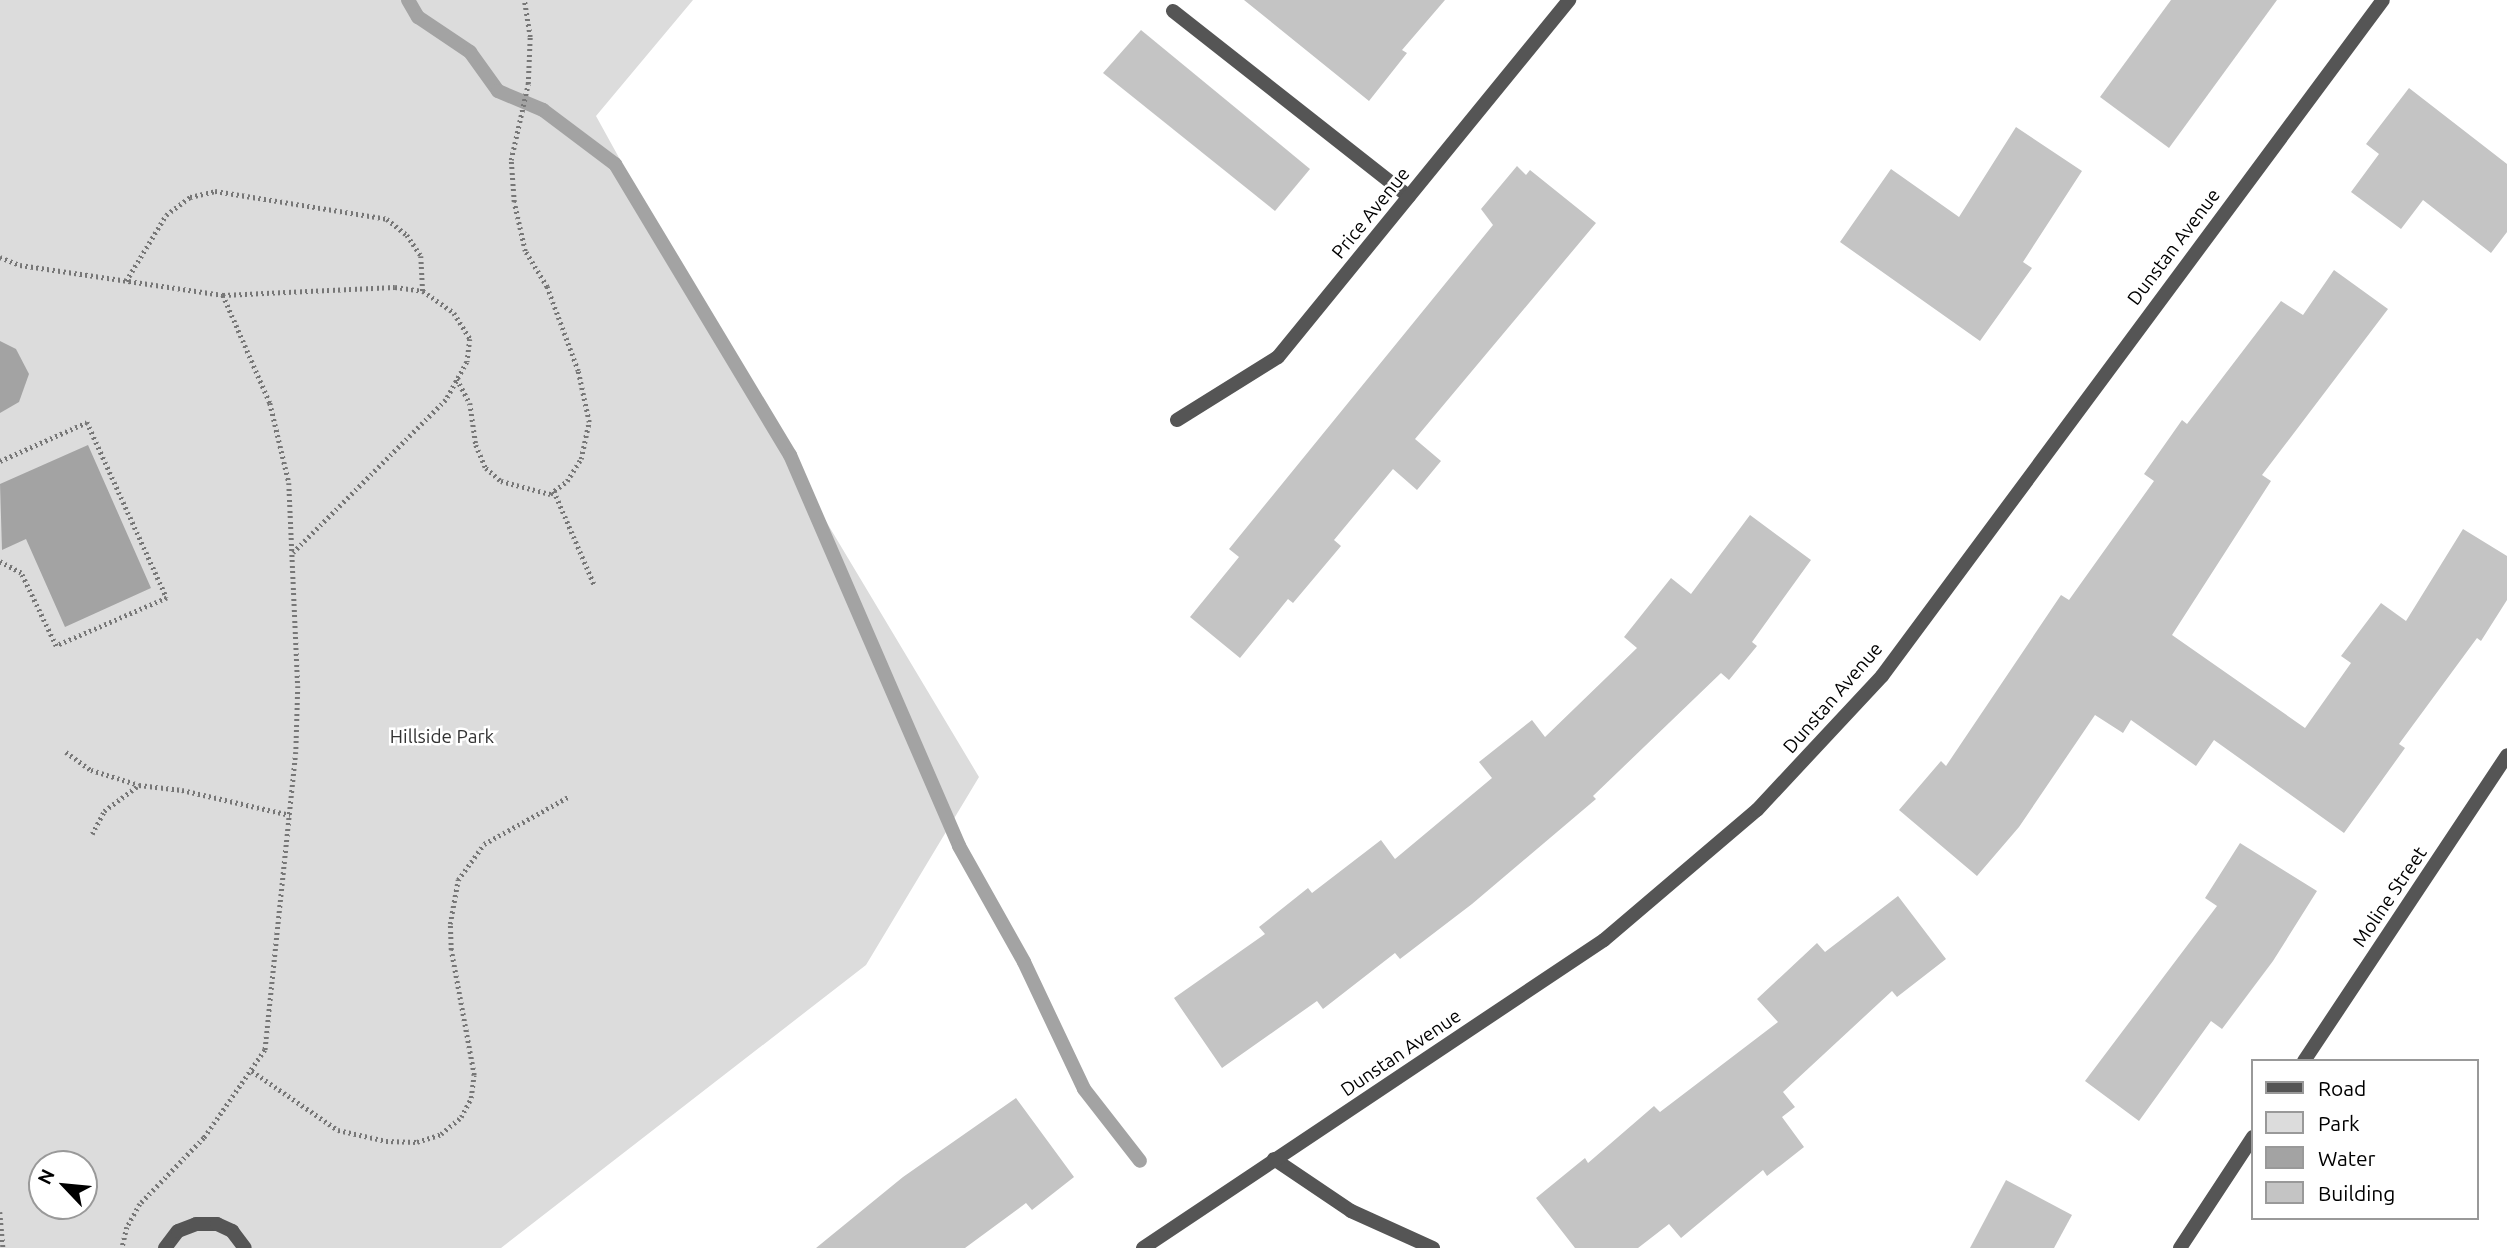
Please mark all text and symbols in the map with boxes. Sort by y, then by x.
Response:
street label: Price Avenue [1327,163,1415,263]
street label: Dunstan Avenue [2123,184,2225,310]
street label: Dunstan Avenue [1779,638,1887,758]
park label: Hillside Park [390,726,494,748]
street label: Moline Street [2348,843,2432,951]
street label: Dunstan Avenue [1337,1004,1465,1102]
legend [2252,1059,2479,1220]
text: Road [2318,1076,2366,1100]
text: Park [2318,1111,2360,1135]
text: Water [2318,1146,2376,1170]
north arrow [28,1150,98,1220]
text: N [33,1165,59,1188]
text: Building [2318,1181,2395,1205]

